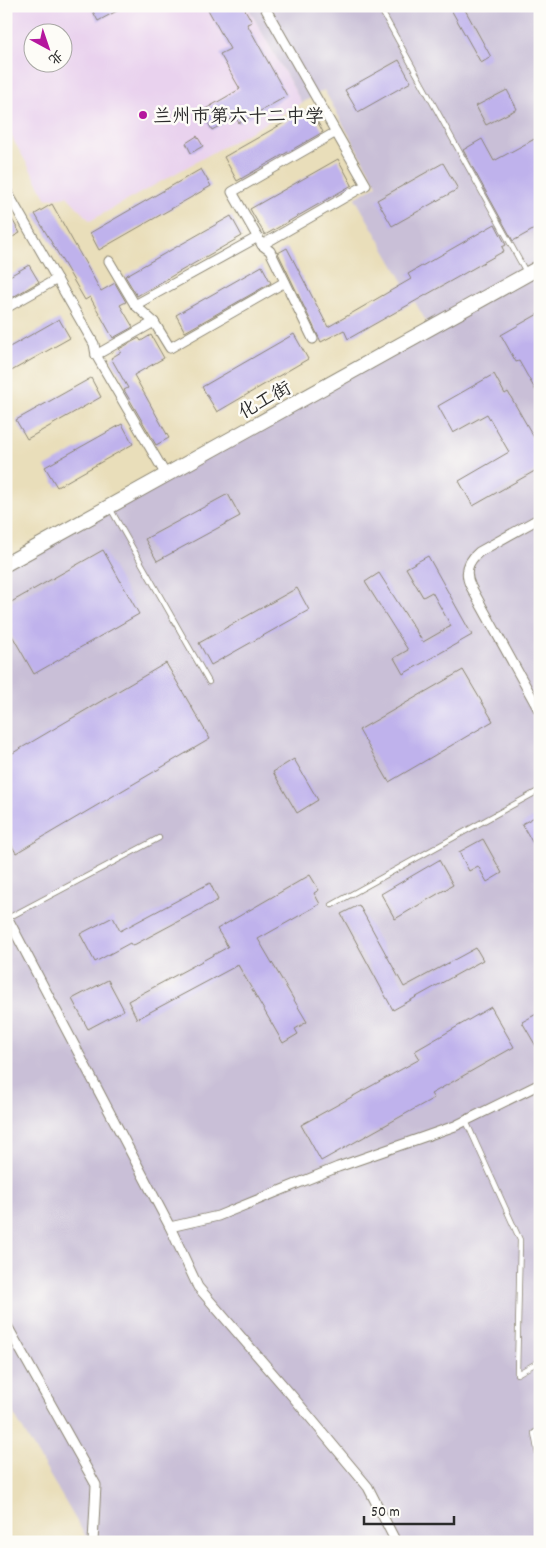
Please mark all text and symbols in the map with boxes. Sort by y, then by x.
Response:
north arrow [22,22,72,72]
text: 北 [43,44,67,69]
place label: 兰州市第六十二中学 [153,105,324,132]
marker: 兰州市第六十二中学 [137,109,149,121]
street label: 化工街 [234,376,297,428]
scale bar [364,1493,454,1525]
text: 50 m [371,1502,400,1524]

